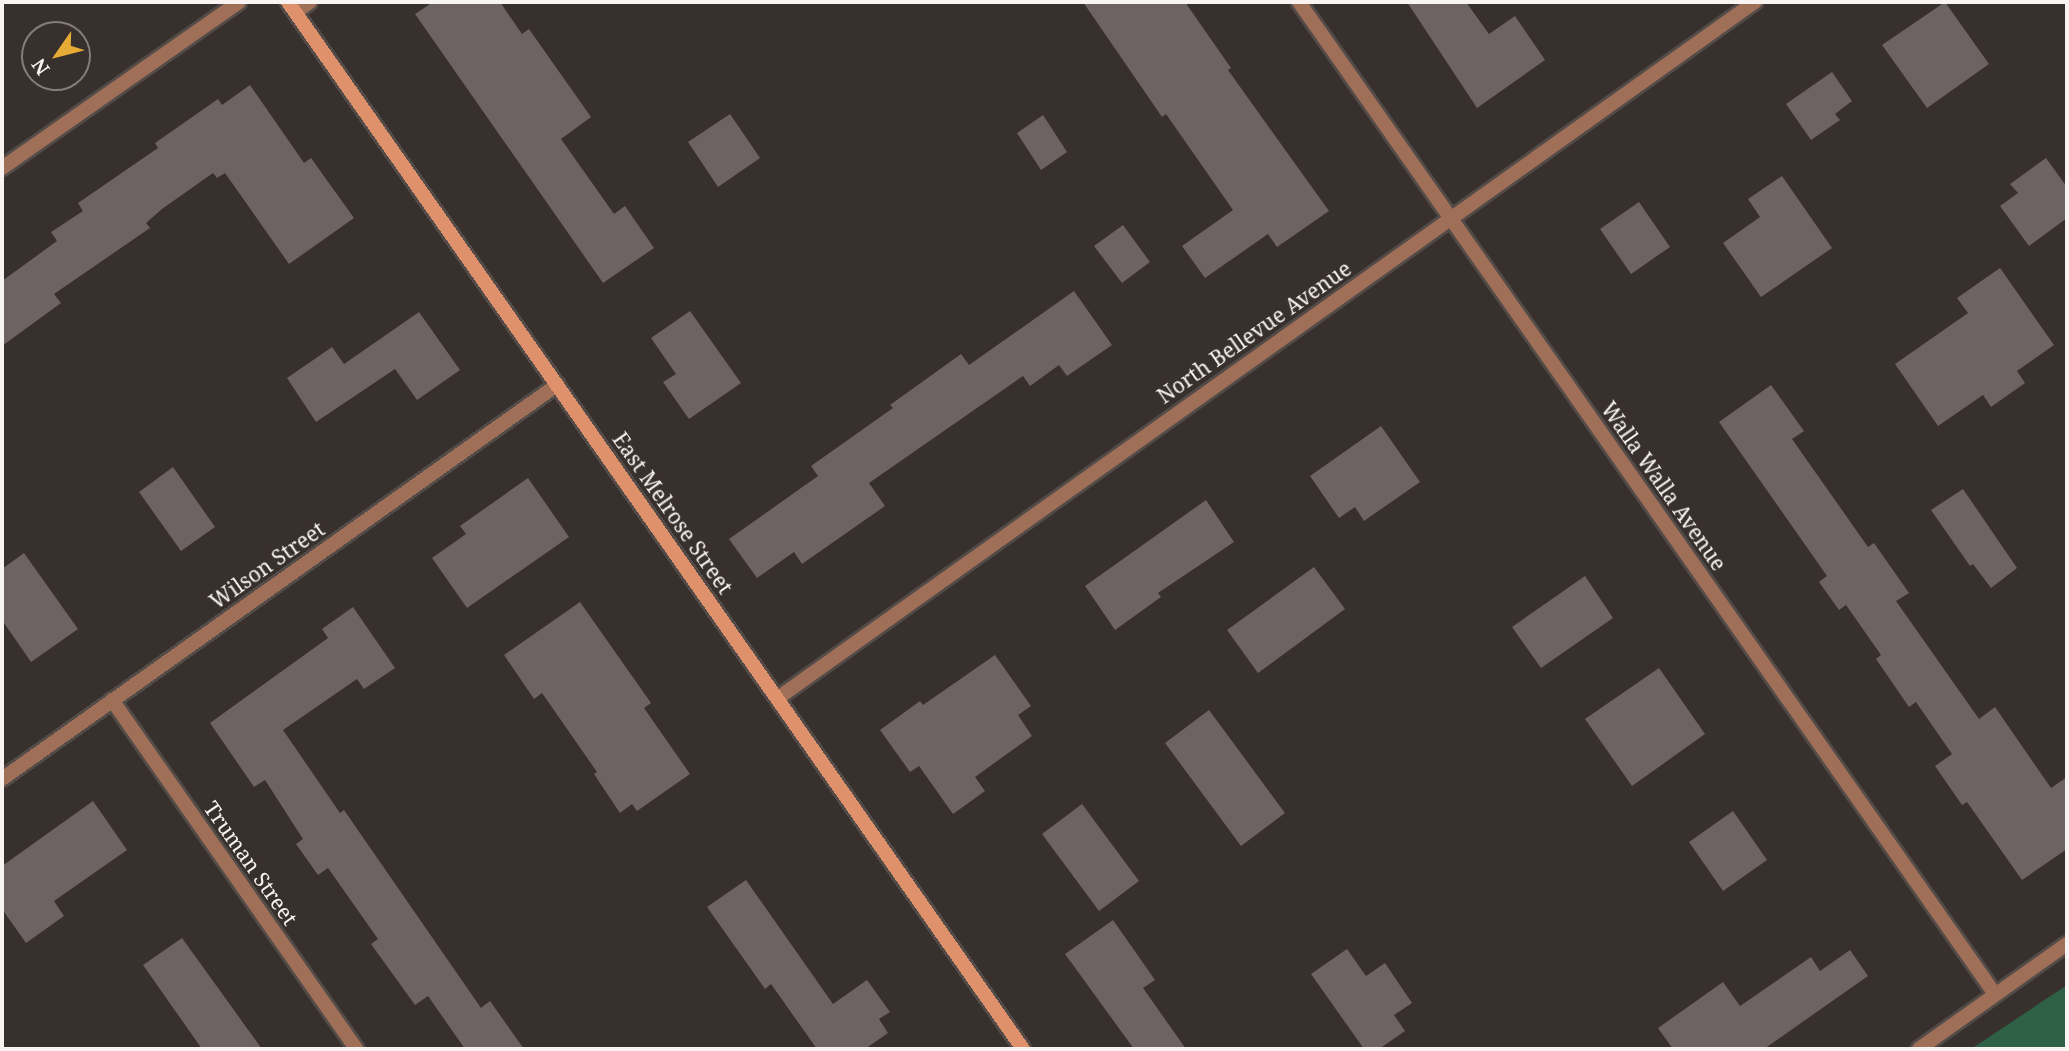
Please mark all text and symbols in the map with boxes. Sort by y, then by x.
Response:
north arrow [21,21,91,91]
text: N [25,53,55,80]
street label: North Bellevue Avenue [1152,256,1356,408]
street label: Walla Walla Avenue [1596,397,1732,575]
street label: East Melrose Street [608,427,738,599]
street label: Wilson Street [205,516,329,614]
street label: Truman Street [199,796,303,930]

